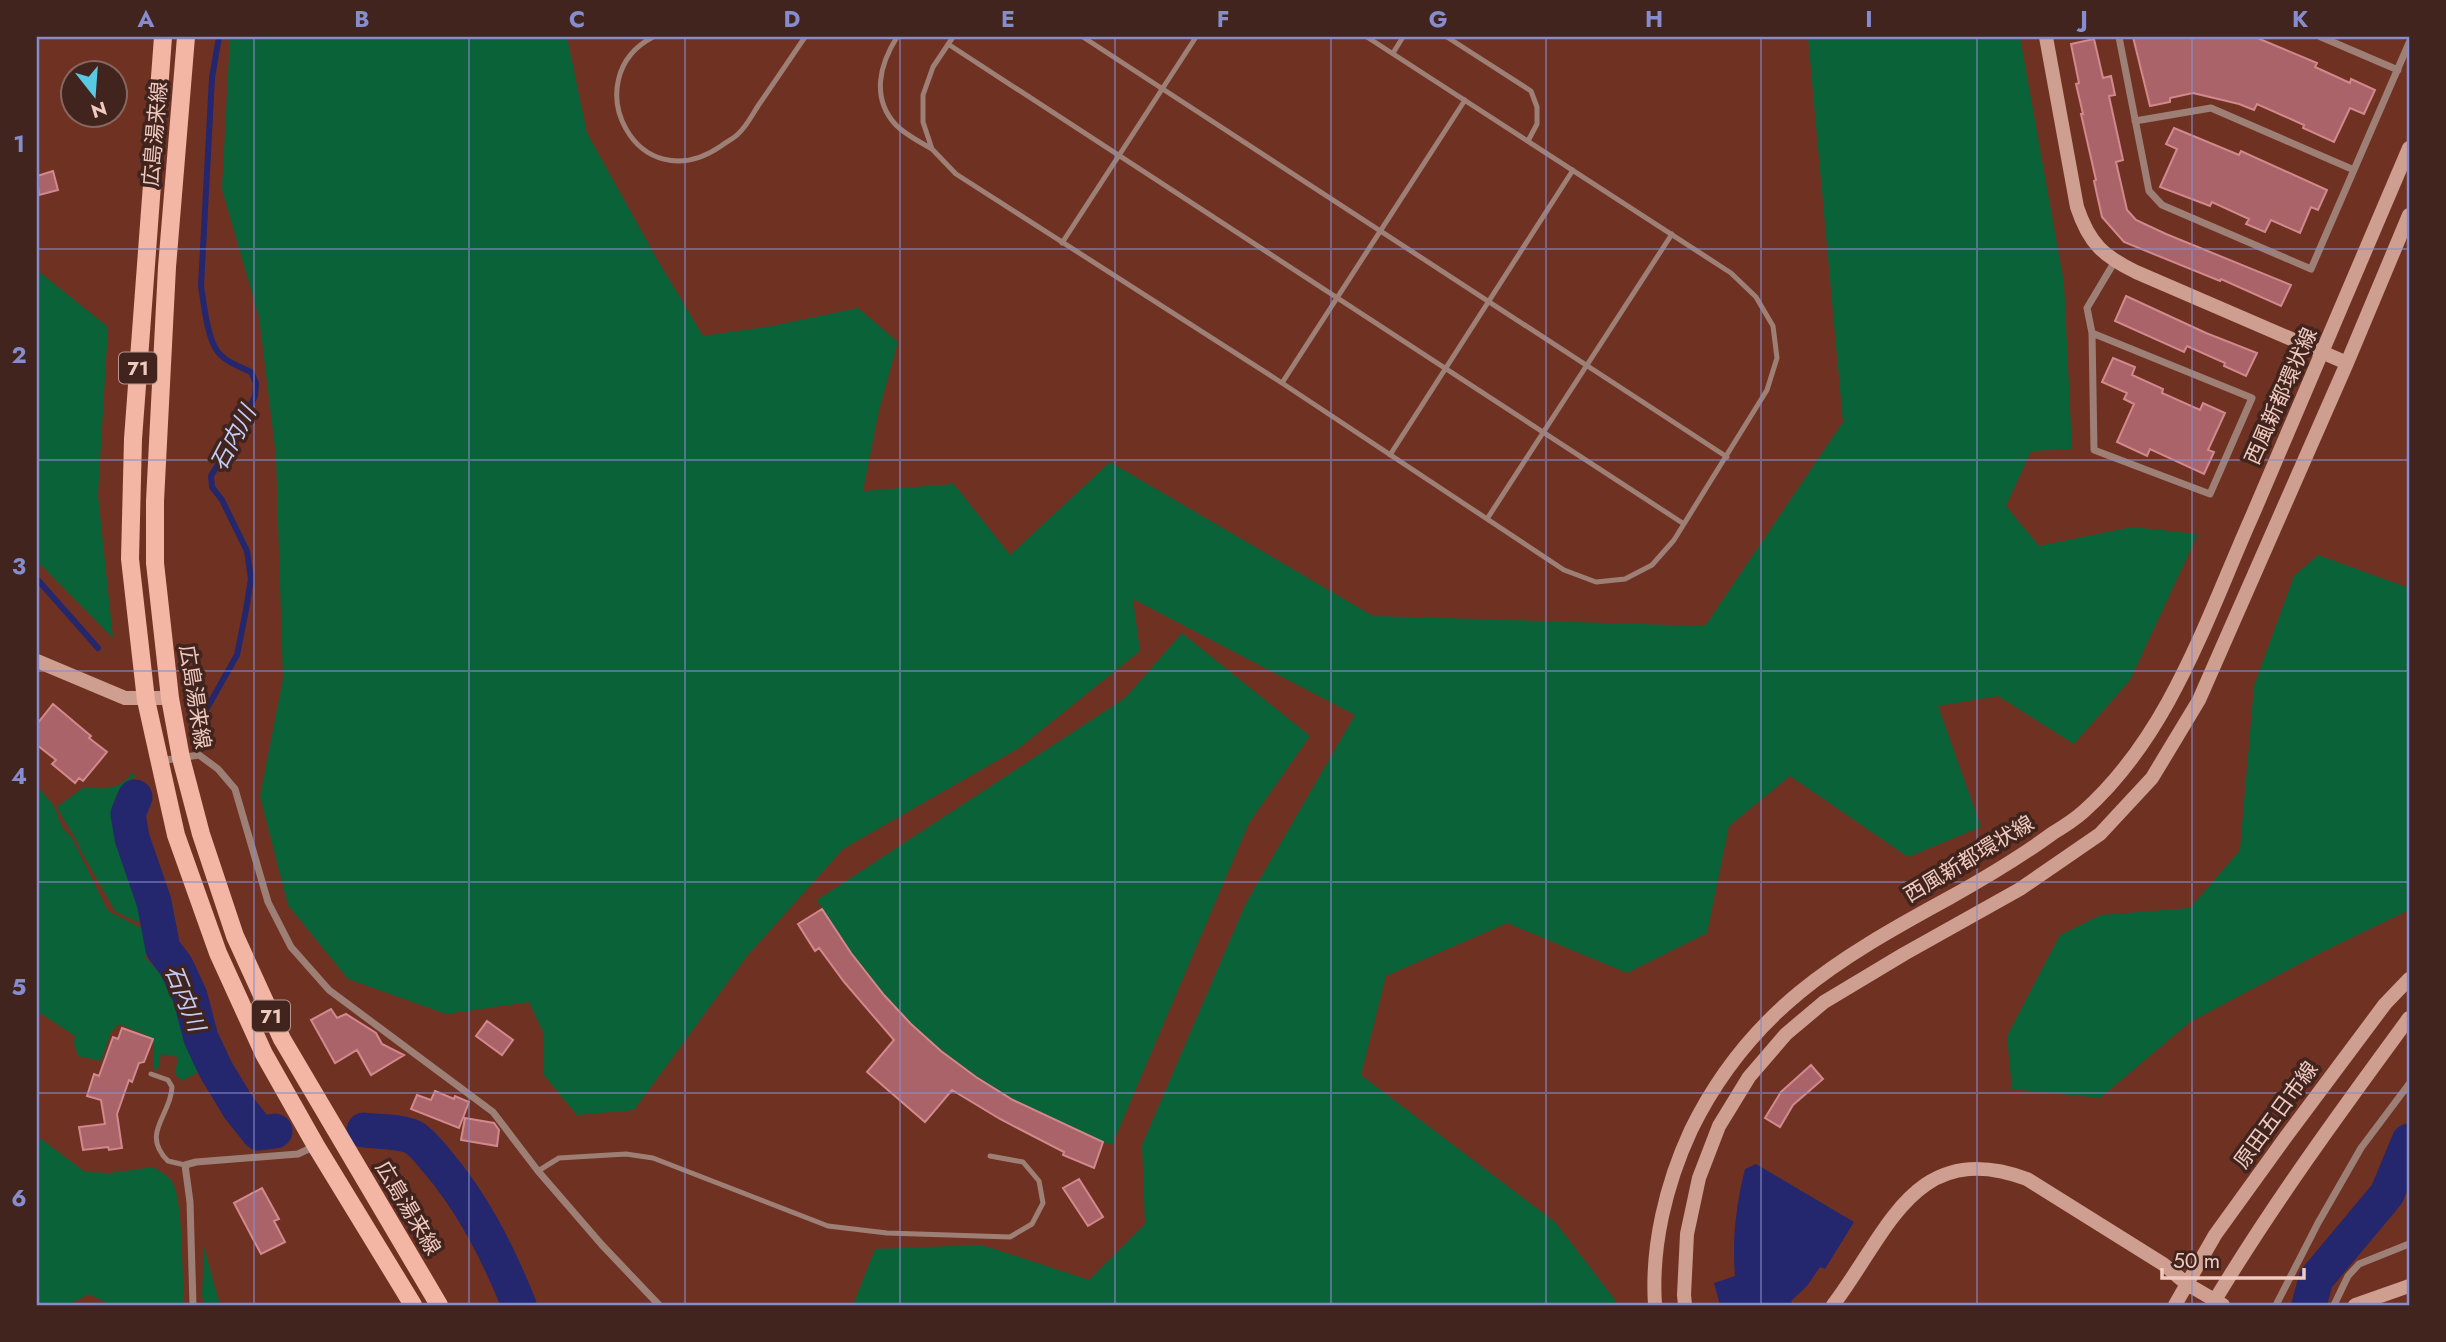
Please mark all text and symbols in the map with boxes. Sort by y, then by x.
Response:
text: A [137,2,155,36]
text: B [354,2,370,36]
text: C [569,2,585,36]
text: D [784,2,801,36]
text: E [1001,2,1015,36]
text: F [1217,2,1229,36]
text: G [1429,2,1447,36]
text: H [1645,2,1663,36]
text: I [1865,2,1873,36]
text: J [2076,2,2088,36]
text: K [2292,2,2309,36]
north arrow [60,60,130,130]
street label: 広島湯来線 [135,80,175,188]
text: N [88,95,110,125]
text: 1 [13,127,25,161]
street label: 西風新都環状線 [2237,323,2325,469]
text: 2 [11,338,27,372]
road number: 71 [119,352,157,384]
water label: 石内川 [202,397,266,476]
text: 3 [12,549,26,583]
street label: 広島湯来線 [172,643,218,751]
text: 4 [11,759,27,793]
street label: 西風新都環状線 [1898,808,2040,910]
water label: 石内川 [156,960,215,1039]
text: 5 [12,970,26,1004]
road number: 71 [252,1000,290,1032]
street label: 原田五日市線 [2227,1055,2325,1175]
street label: 広島湯来線 [368,1155,448,1261]
text: 6 [11,1181,27,1215]
scale bar [2162,1237,2304,1281]
text: 50 m [2173,1246,2220,1276]

